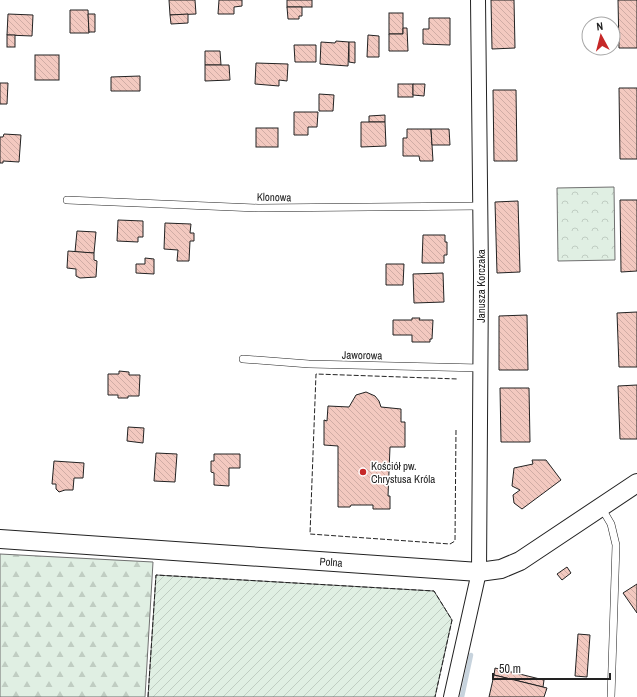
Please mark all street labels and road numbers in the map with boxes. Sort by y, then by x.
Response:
street label: Klonowa [257,190,291,204]
street label: Janusza Korczaka [474,249,488,323]
street label: Jaworowa [342,348,382,362]
street label: Polna [319,554,343,570]

